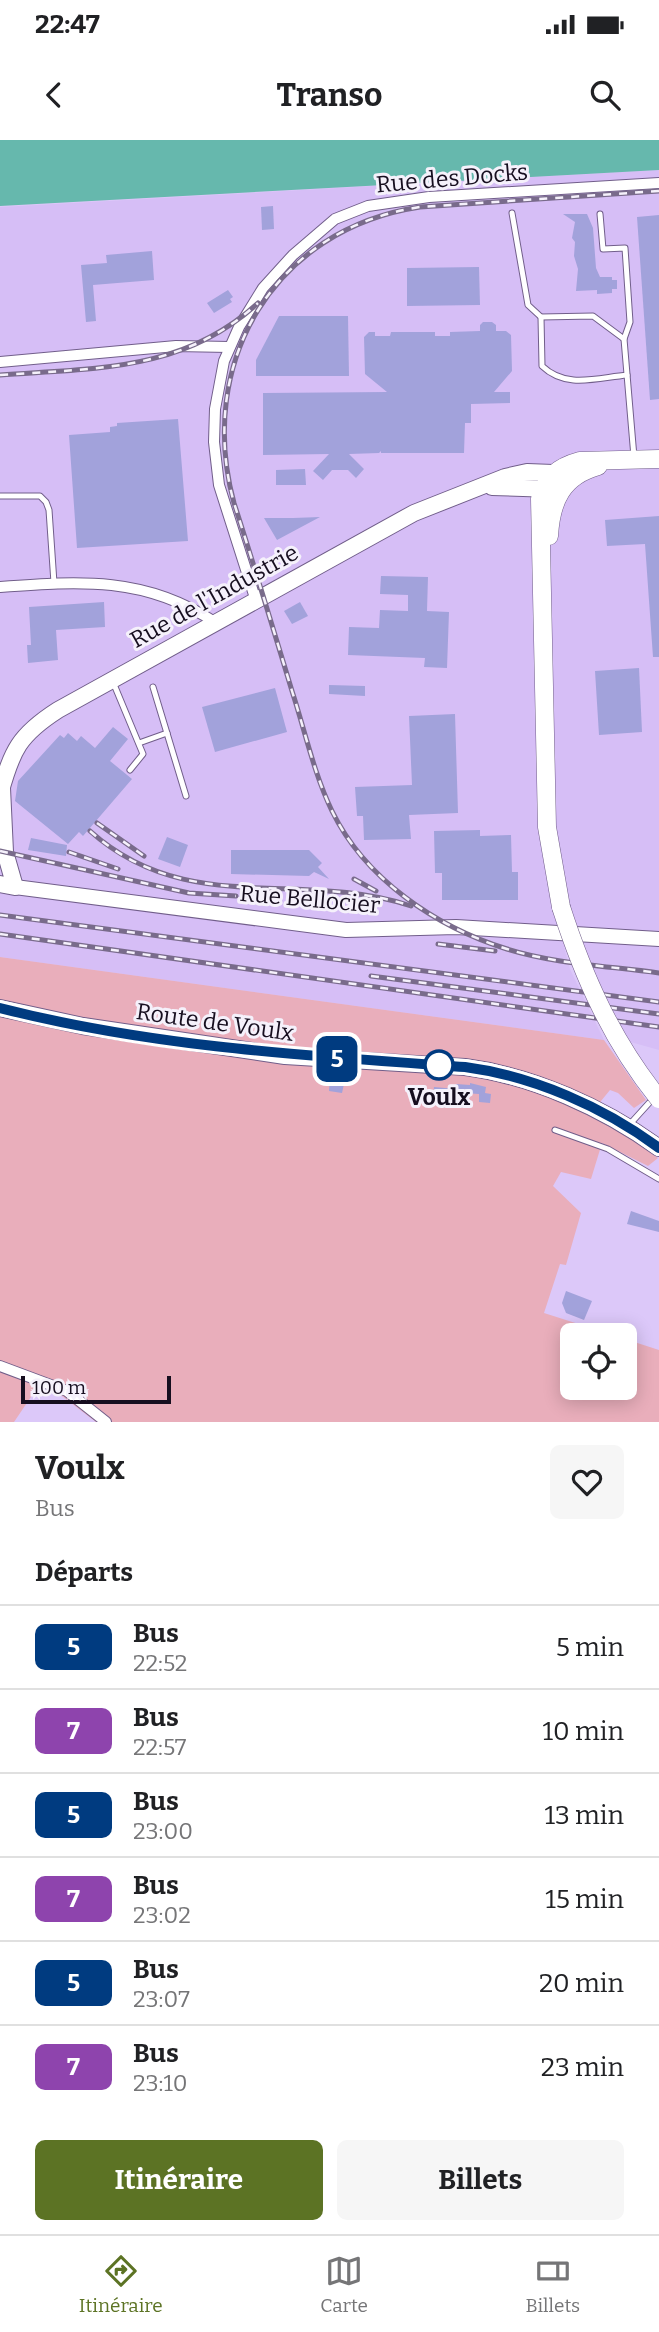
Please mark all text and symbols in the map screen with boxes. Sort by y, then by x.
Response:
text: 22:47 [35,9,100,40]
icon: back [35,76,73,114]
text: Transo [276,76,383,114]
icon: search [586,76,624,114]
street label: Rue des Docks [375,157,529,199]
street label: Rue de l'Industrie [125,538,303,654]
street label: Rue Bellocier [239,879,381,919]
street label: Route de Voulx [134,997,296,1047]
line badge: 5 [314,1036,360,1082]
text: 5 [330,1045,344,1073]
marker: Voulx [424,1050,454,1080]
place label: Voulx [408,1083,470,1111]
map controls [560,1323,637,1400]
button: locate [560,1323,637,1400]
scale bar [21,1373,172,1405]
text: 100 m [32,1376,86,1399]
button: heart [550,1445,624,1519]
text: Voulx [35,1448,125,1488]
text: Bus [35,1494,75,1522]
text: Départs [35,1557,133,1588]
text: Bus [133,1618,179,1649]
text: 5 min [556,1632,624,1663]
text: 5 [67,1633,80,1661]
text: 22:52 [133,1649,187,1677]
text: Bus [133,1702,179,1733]
text: 10 min [543,1716,624,1747]
text: 7 [67,1717,80,1745]
text: 22:57 [133,1733,186,1761]
text: Bus [133,1786,179,1817]
text: 13 min [544,1800,624,1831]
text: 5 [67,1801,80,1829]
text: 23:00 [133,1817,193,1845]
text: Bus [133,1870,179,1901]
text: 15 min [545,1884,624,1915]
text: 7 [67,1885,80,1913]
text: 23:02 [133,1901,191,1929]
text: Bus [133,1954,179,1985]
text: 20 min [539,1968,624,1999]
text: 5 [67,1969,80,1997]
text: 23:07 [133,1985,190,2013]
text: Bus [133,2038,179,2069]
text: 23 min [541,2052,624,2083]
text: 7 [67,2053,80,2081]
text: 23:10 [133,2069,188,2097]
button: Itinéraire [35,2140,323,2220]
button: Billets [337,2140,624,2220]
tab: Itinéraire [79,2252,163,2317]
tab: Carte [320,2252,368,2317]
tab: Billets [526,2252,580,2317]

